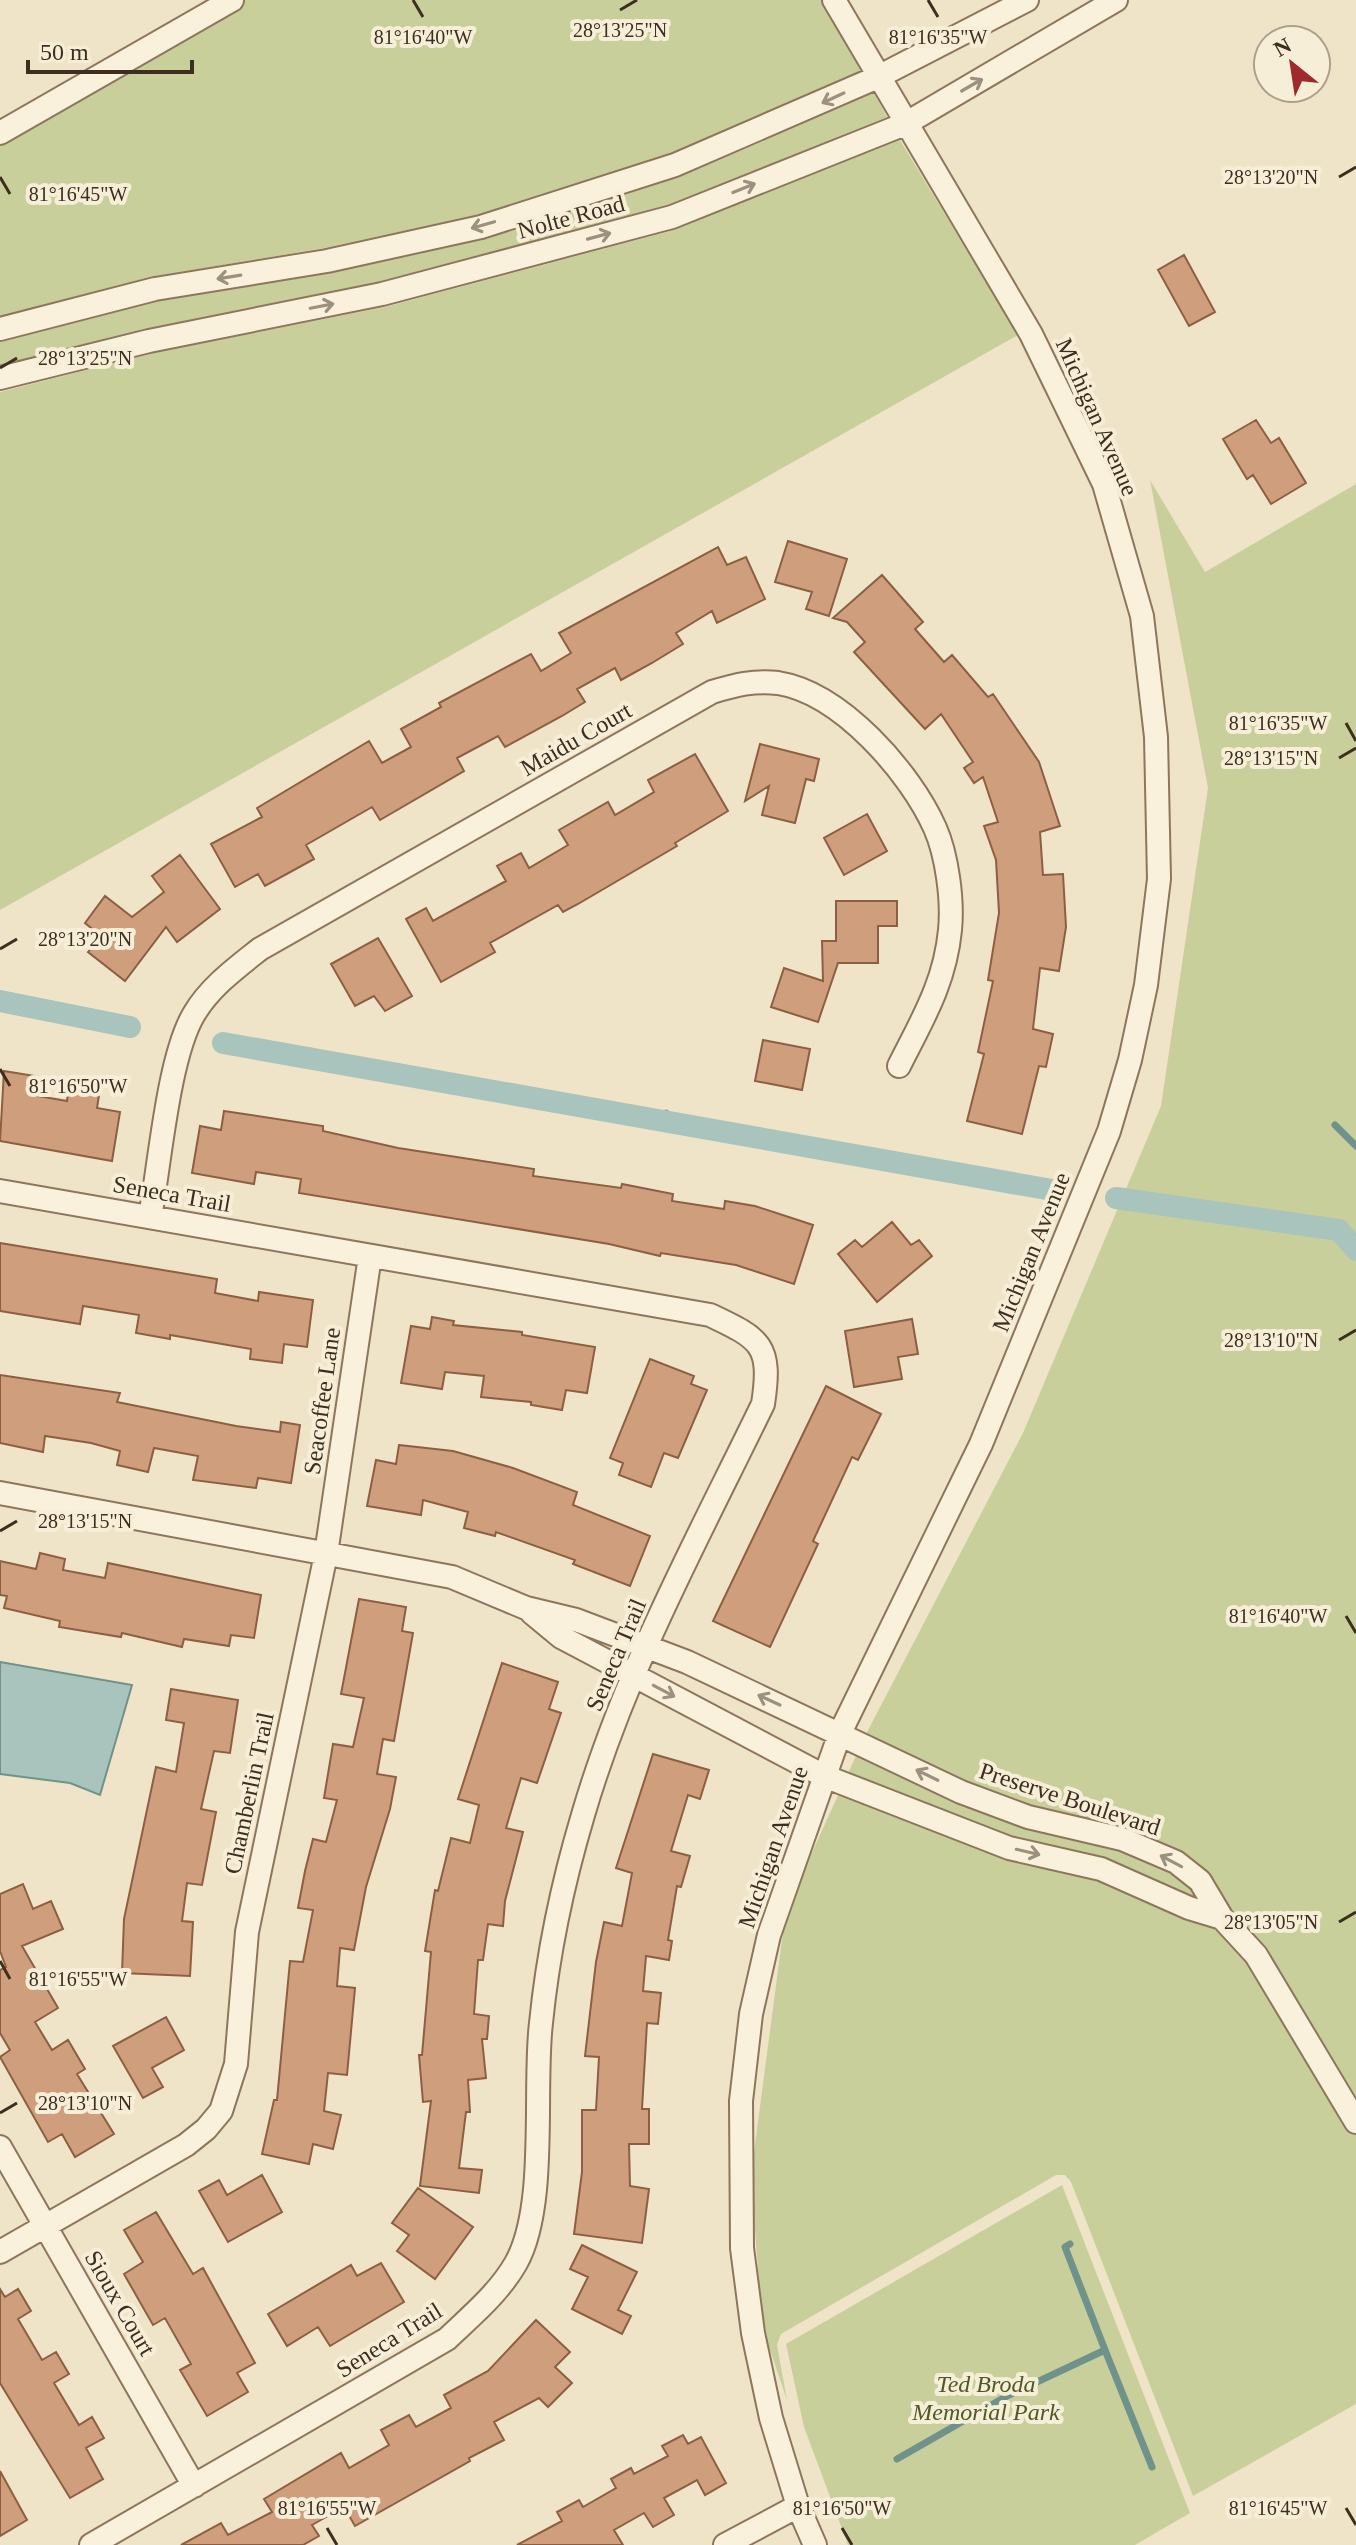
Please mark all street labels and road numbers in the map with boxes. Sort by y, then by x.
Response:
street label: Nolte Road [515,190,627,244]
street label: Michigan Avenue [1051,334,1143,500]
street label: Maidu Court [516,697,636,781]
street label: Michigan Avenue [987,1169,1075,1335]
street label: Seneca Trail [111,1171,233,1217]
street label: Seacoffee Lane [299,1326,345,1476]
street label: Seneca Trail [581,1595,651,1715]
street label: Chamberlin Trail [219,1709,279,1876]
street label: Preserve Boulevard [976,1757,1164,1841]
street label: Michigan Avenue [733,1763,813,1931]
street label: Sioux Court [80,2246,161,2360]
street label: Seneca Trail [332,2297,447,2383]

